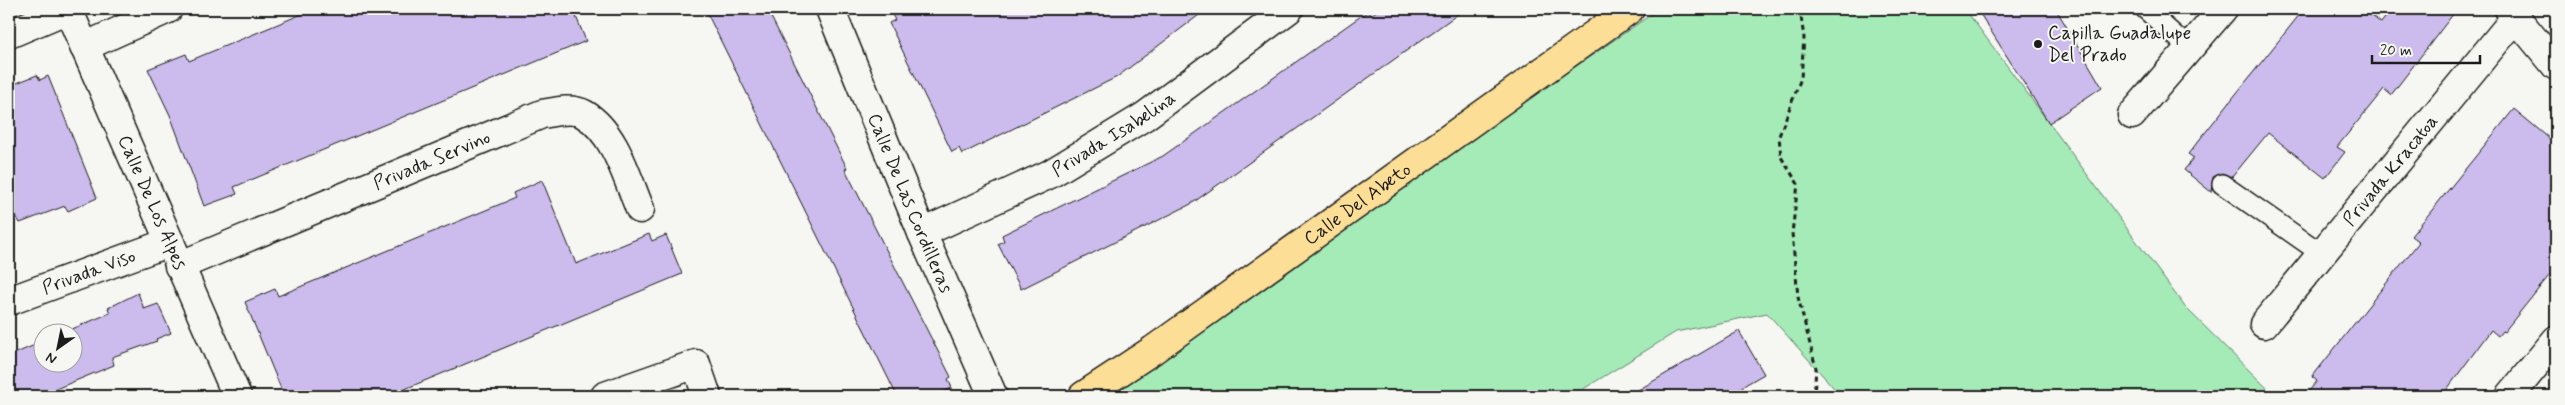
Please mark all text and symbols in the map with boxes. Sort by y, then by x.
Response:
place label: Capilla Guadalupe Del Prado [2048,21,2191,68]
scale bar [2372,32,2480,64]
marker: Capilla Guadalupe Del Prado [2032,38,2044,50]
text: 20 m [2380,41,2412,61]
street label: Privada Isabelina [1047,85,1180,183]
street label: Privada Kracatoa [2337,109,2444,231]
street label: Calle De Las Cordilleras [862,110,959,297]
street label: Privada Servino [369,125,494,196]
street label: Calle De Los Alpes [112,131,193,274]
street label: Calle Del Abeto [1299,157,1416,251]
street label: Privada Viso [39,243,139,300]
north arrow [32,322,82,372]
text: N [43,348,60,368]

